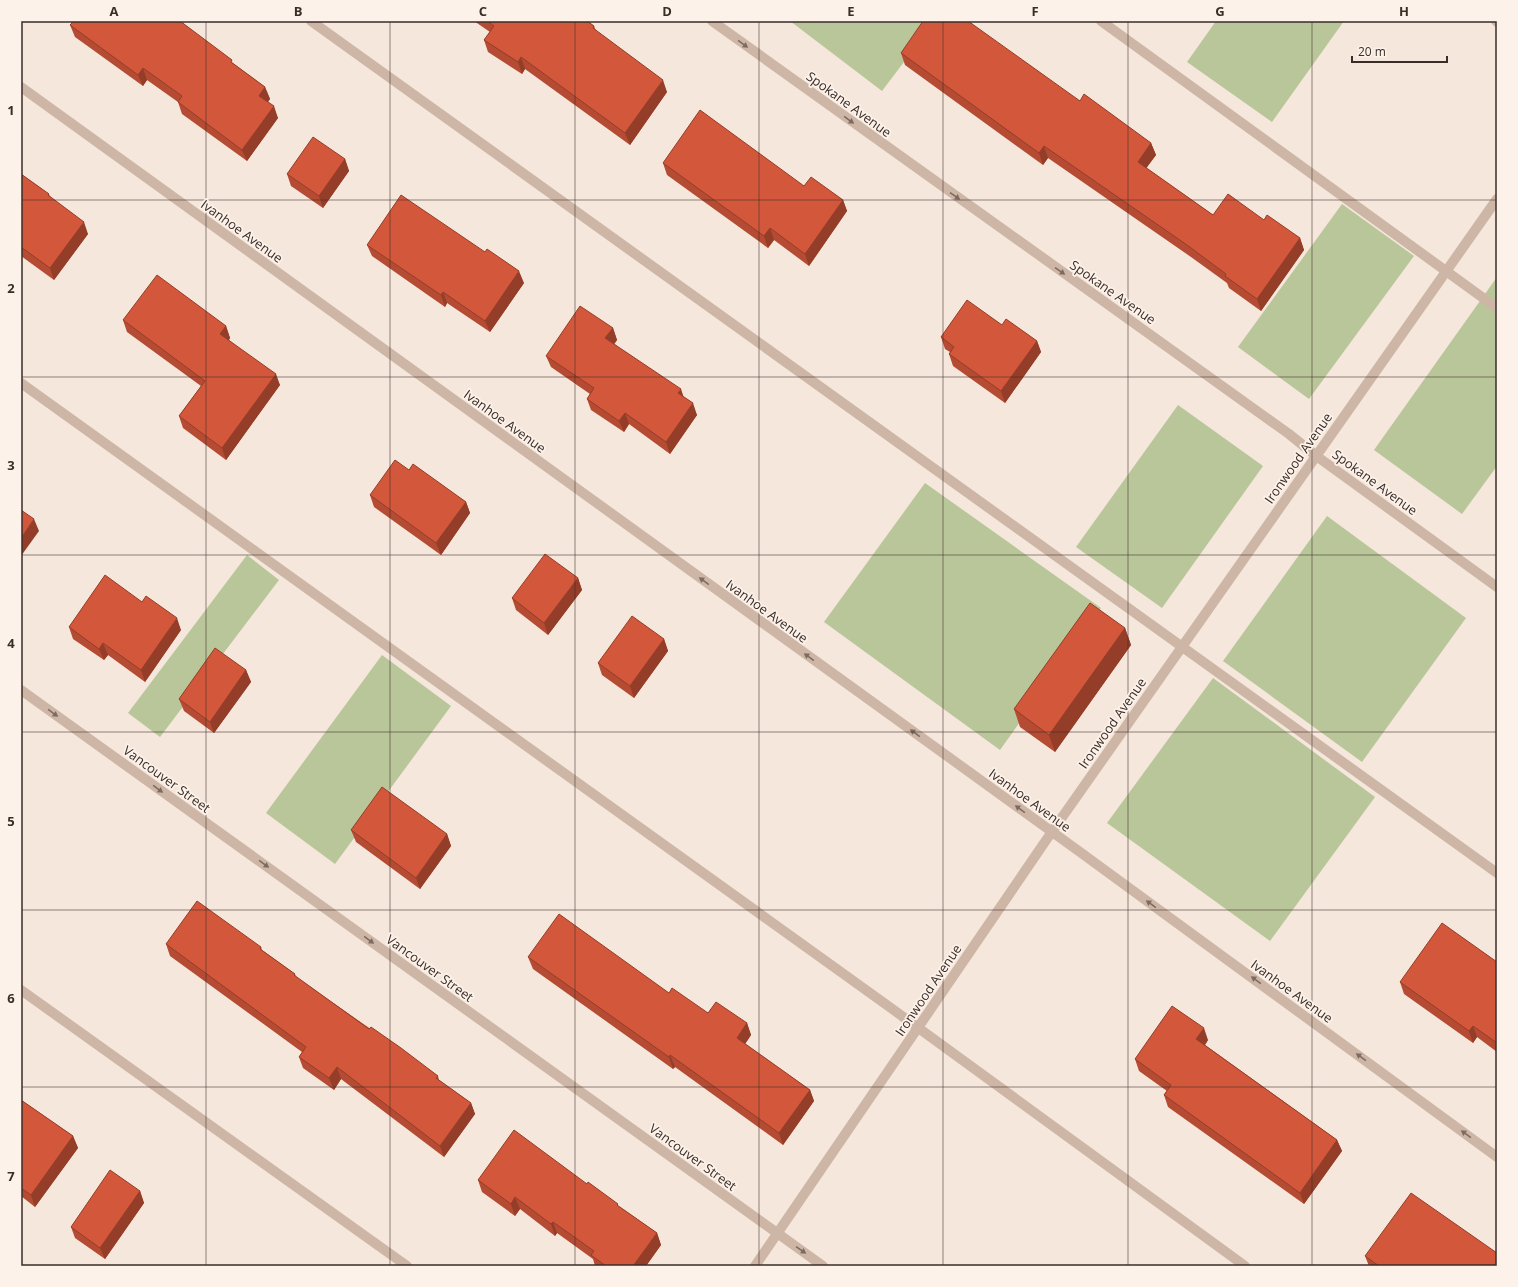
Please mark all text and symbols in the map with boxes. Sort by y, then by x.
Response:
text: A [110,2,119,20]
text: B [294,2,303,20]
text: C [479,2,487,20]
text: D [662,2,672,20]
text: E [847,2,855,20]
text: F [1031,2,1039,20]
text: G [1215,2,1225,20]
text: H [1399,2,1409,20]
scale bar [1352,38,1447,64]
one-way arrow [738,40,749,48]
text: 20 m [1358,43,1386,60]
street label: Spokane Avenue [803,67,895,141]
text: 1 [7,101,15,119]
one-way arrow [844,116,854,124]
one-way arrow [949,192,960,200]
street label: Ivanhoe Avenue [197,195,287,267]
street label: Spokane Avenue [1067,256,1159,328]
one-way arrow [1055,267,1066,275]
text: 2 [7,279,15,297]
street label: Ivanhoe Avenue [460,385,550,457]
street label: Ironwood Avenue [1260,409,1336,507]
street label: Spokane Avenue [1329,445,1421,519]
text: 3 [7,456,15,474]
street label: Ivanhoe Avenue [722,575,812,647]
one-way arrow [699,577,709,585]
text: 4 [7,634,15,652]
one-way arrow [804,653,815,661]
street label: Ironwood Avenue [1074,674,1150,772]
one-way arrow [47,709,58,717]
one-way arrow [909,729,920,737]
street label: Vancouver Street [120,741,215,817]
street label: Ivanhoe Avenue [985,764,1075,836]
one-way arrow [153,785,164,793]
one-way arrow [1015,806,1025,814]
text: 5 [7,812,15,830]
one-way arrow [259,860,269,868]
one-way arrow [1145,900,1156,908]
street label: Vancouver Street [383,930,478,1006]
one-way arrow [364,936,375,944]
street label: Ironwood Avenue [891,941,965,1039]
street label: Ivanhoe Avenue [1247,955,1337,1027]
one-way arrow [1250,976,1261,984]
text: 6 [7,989,15,1007]
one-way arrow [1355,1053,1366,1061]
street label: Vancouver Street [646,1119,741,1195]
one-way arrow [1460,1130,1471,1138]
text: 7 [7,1167,15,1185]
one-way arrow [796,1246,806,1254]

